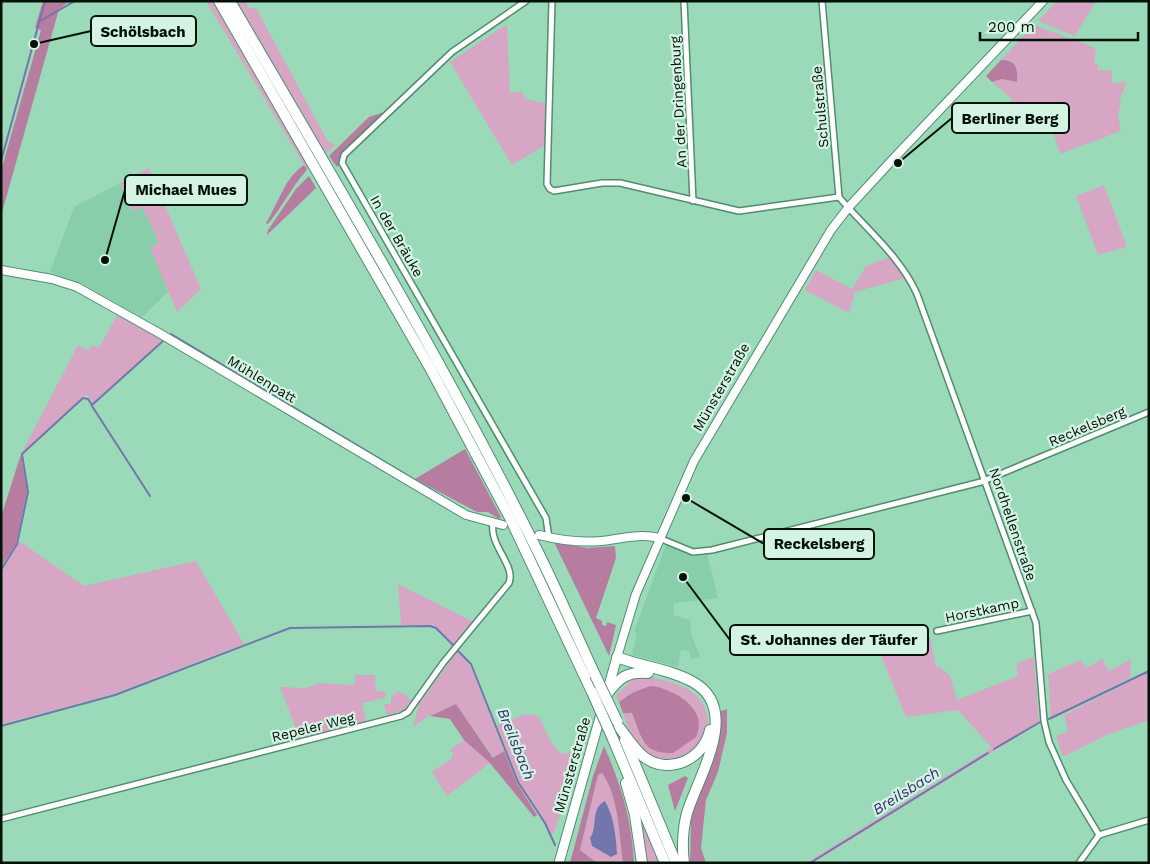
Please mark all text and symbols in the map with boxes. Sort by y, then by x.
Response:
scale bar [980,10,1138,42]
callout: Schölsbach [91,16,196,46]
text: 200 m [988,18,1035,36]
text: Schölsbach [100,23,186,41]
street label: An der Dringenburg [667,35,689,168]
street label: Schulstraße [808,66,832,148]
callout: Berliner Berg [952,103,1069,133]
text: Berliner Berg [962,110,1059,128]
callout: Michael Mues [125,175,247,205]
text: Michael Mues [135,181,237,199]
street label: In der Bräuke [367,192,427,280]
street label: Münsterstraße [689,340,753,434]
street label: Mühlenpatt [225,352,299,406]
street label: Reckelsberg [1046,402,1128,449]
street label: Nordhellenstraße [986,465,1040,583]
callout: Reckelsberg [764,529,874,559]
text: Reckelsberg [774,535,865,553]
street label: Horstkamp [944,594,1020,626]
callout: St. Johannes der Täufer [730,625,928,655]
text: St. Johannes der Täufer [740,631,918,649]
water label: Breilsbach [494,706,538,782]
street label: Repeler Weg [270,709,357,745]
street label: Münsterstraße [551,715,593,815]
water label: Breilsbach [869,763,943,819]

